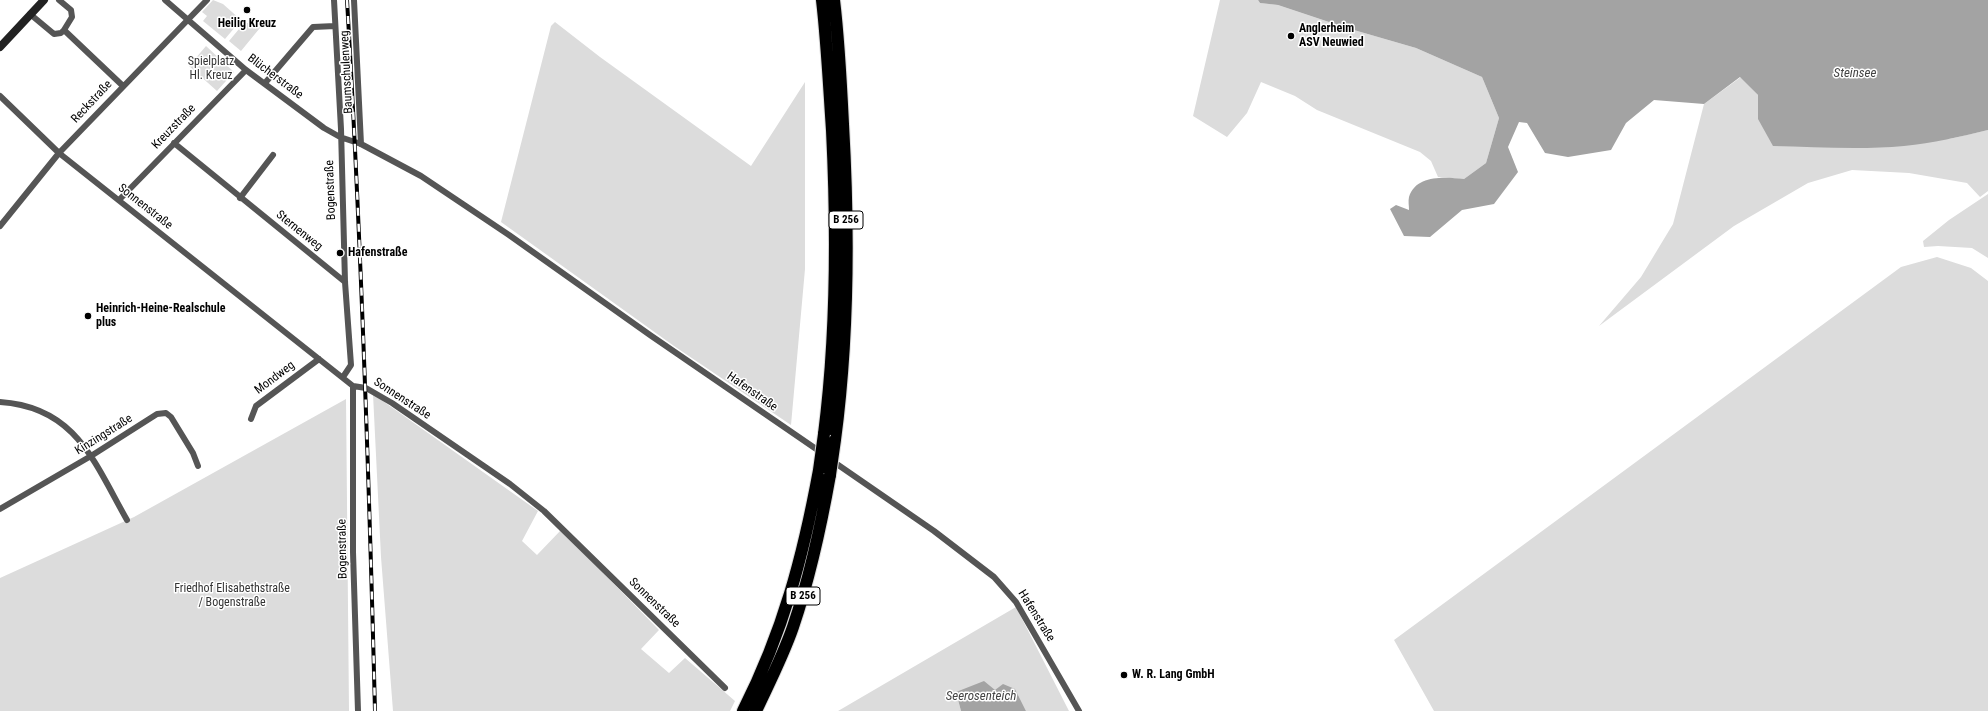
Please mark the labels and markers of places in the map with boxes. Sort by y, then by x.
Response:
marker: Heilig Kreuz [242,5,252,15]
place label: Heilig Kreuz [218,17,276,31]
place label: Anglerheim ASV Neuwied [1299,22,1364,50]
marker: Anglerheim ASV Neuwied [1286,31,1296,41]
place label: Hafenstraße [348,246,407,260]
marker: Hafenstraße [335,248,345,258]
place label: Heinrich-Heine-Realschule plus [96,302,225,330]
marker: Heinrich-Heine-Realschule plus [83,311,93,321]
place label: W. R. Lang GmbH [1132,668,1215,682]
marker: W. R. Lang GmbH [1119,670,1129,680]

